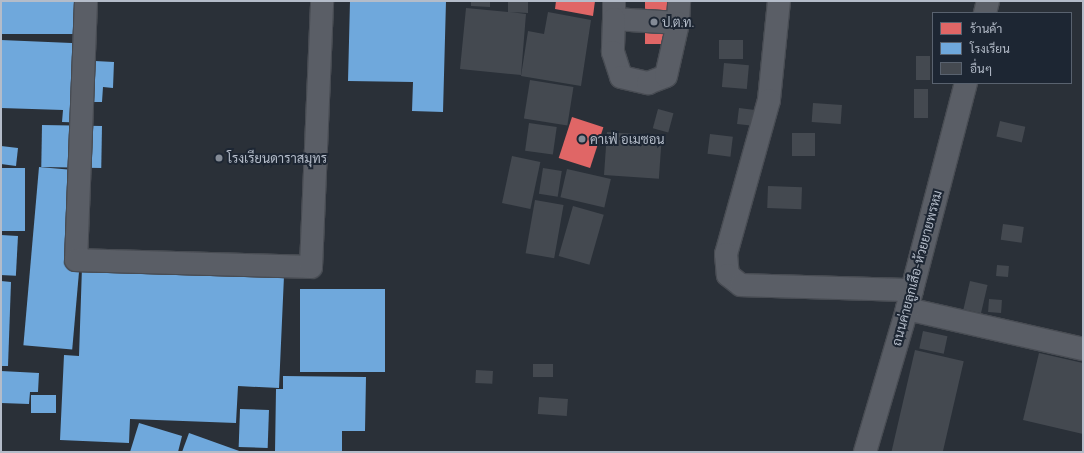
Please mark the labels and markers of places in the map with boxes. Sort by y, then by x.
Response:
place label: ป.ต.ท. [662,14,694,30]
marker: ป.ต.ท. [649,17,659,27]
place label: คาเฟ่ อเมซอน [590,131,665,147]
marker: คาเฟ่ อเมซอน [577,134,587,144]
place label: โรงเรียนดาราสมุทร [227,150,327,166]
marker: โรงเรียนดาราสมุทร [214,153,224,163]

